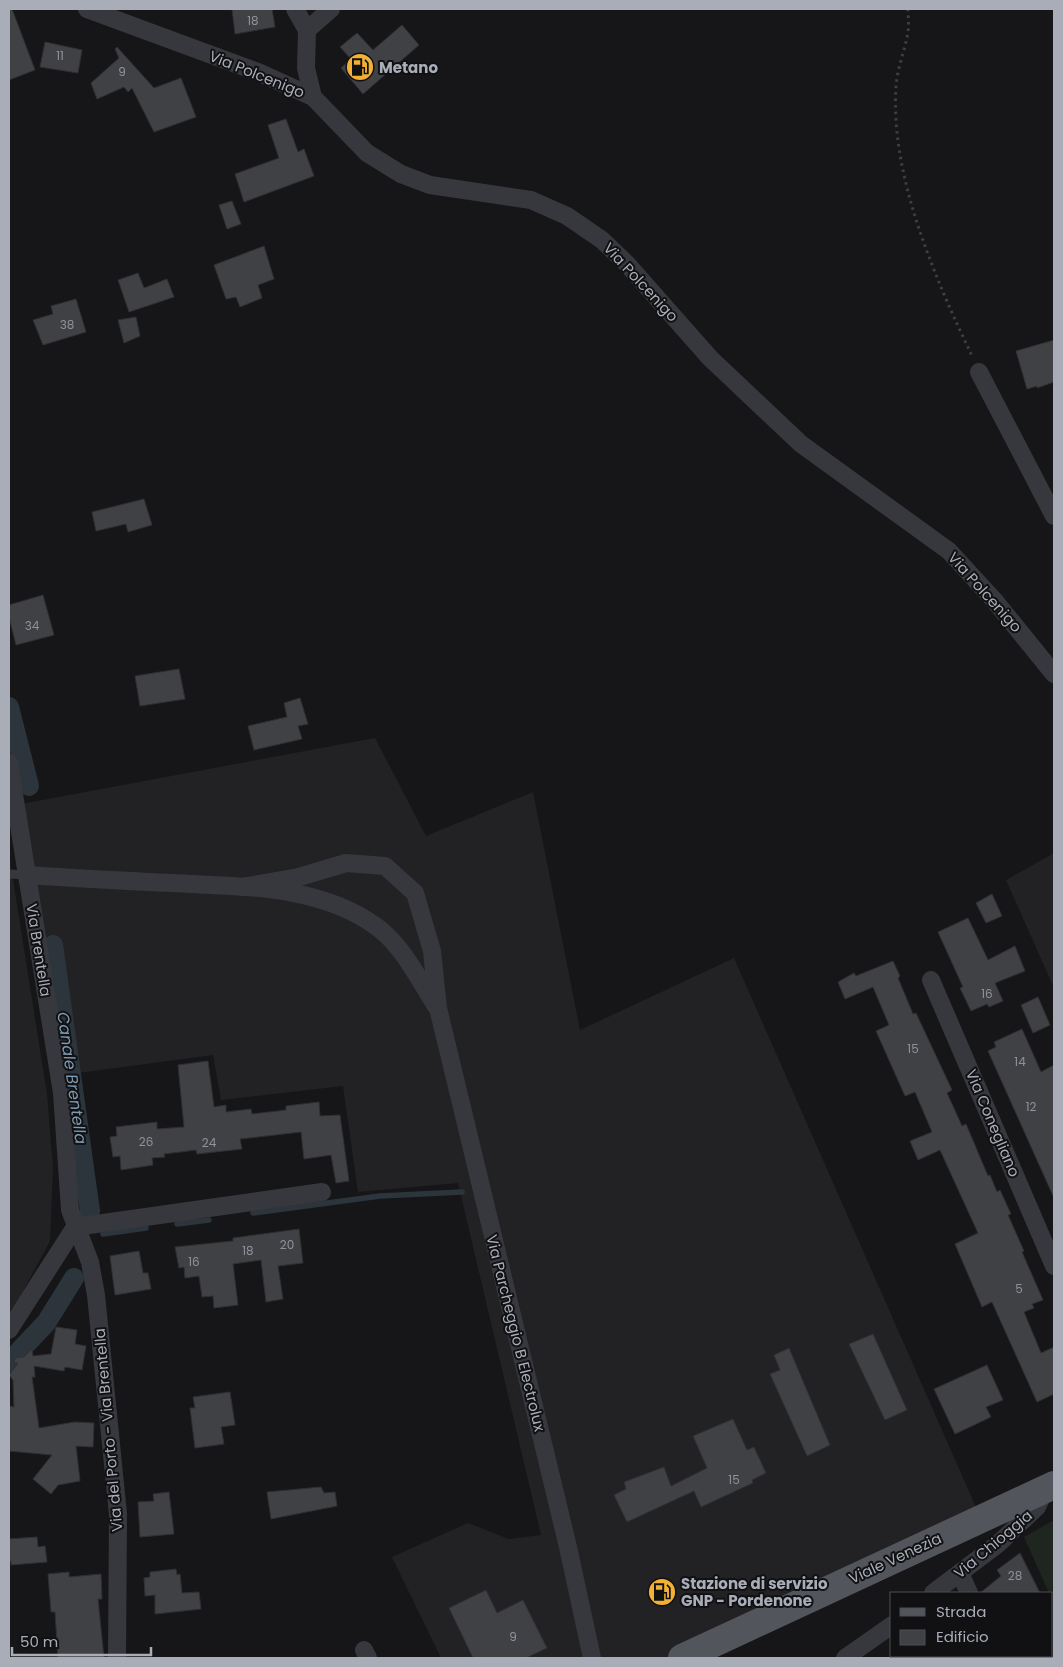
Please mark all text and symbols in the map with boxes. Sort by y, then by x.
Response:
house number: 18 [247,12,259,29]
street label: Via Polcenigo [206,45,308,103]
house number: 11 [56,47,64,64]
fuel station icon: Metano [345,52,375,82]
place label: Metano [379,57,438,78]
house number: 9 [118,63,126,80]
street label: Via Polcenigo [599,238,683,326]
house number: 38 [60,316,74,333]
street label: Via Polcenigo [943,547,1027,637]
house number: 34 [25,617,40,634]
street label: Via Brentella [21,902,57,998]
house number: 16 [981,985,993,1002]
water label: Canale Brentella [51,1010,93,1146]
house number: 15 [907,1040,919,1057]
house number: 14 [1014,1053,1026,1070]
street label: Via Conegliano [961,1066,1025,1180]
house number: 12 [1026,1098,1036,1115]
house number: 26 [139,1133,153,1150]
house number: 24 [202,1134,217,1151]
street label: Via Parcheggio B Electrolux [481,1232,551,1434]
house number: 20 [280,1236,294,1253]
house number: 18 [242,1242,254,1259]
house number: 16 [188,1253,200,1270]
house number: 5 [1015,1280,1023,1297]
street label: Via del Porto - Via Brentella [89,1327,127,1533]
house number: 15 [728,1471,740,1488]
street label: Via Chioggia [949,1505,1037,1583]
street label: Viale Venezia [845,1527,945,1589]
house number: 28 [1008,1567,1022,1584]
place label: Stazione di servizio GNP - Pordenone [681,1573,828,1611]
fuel station icon: Stazione di servizio GNP - Pordenone [647,1577,677,1607]
legend [890,1592,1053,1657]
text: Strada [936,1601,986,1622]
scale bar [12,1624,151,1656]
text: Edificio [936,1626,989,1647]
house number: 9 [509,1628,517,1645]
text: 50 m [20,1631,58,1652]

